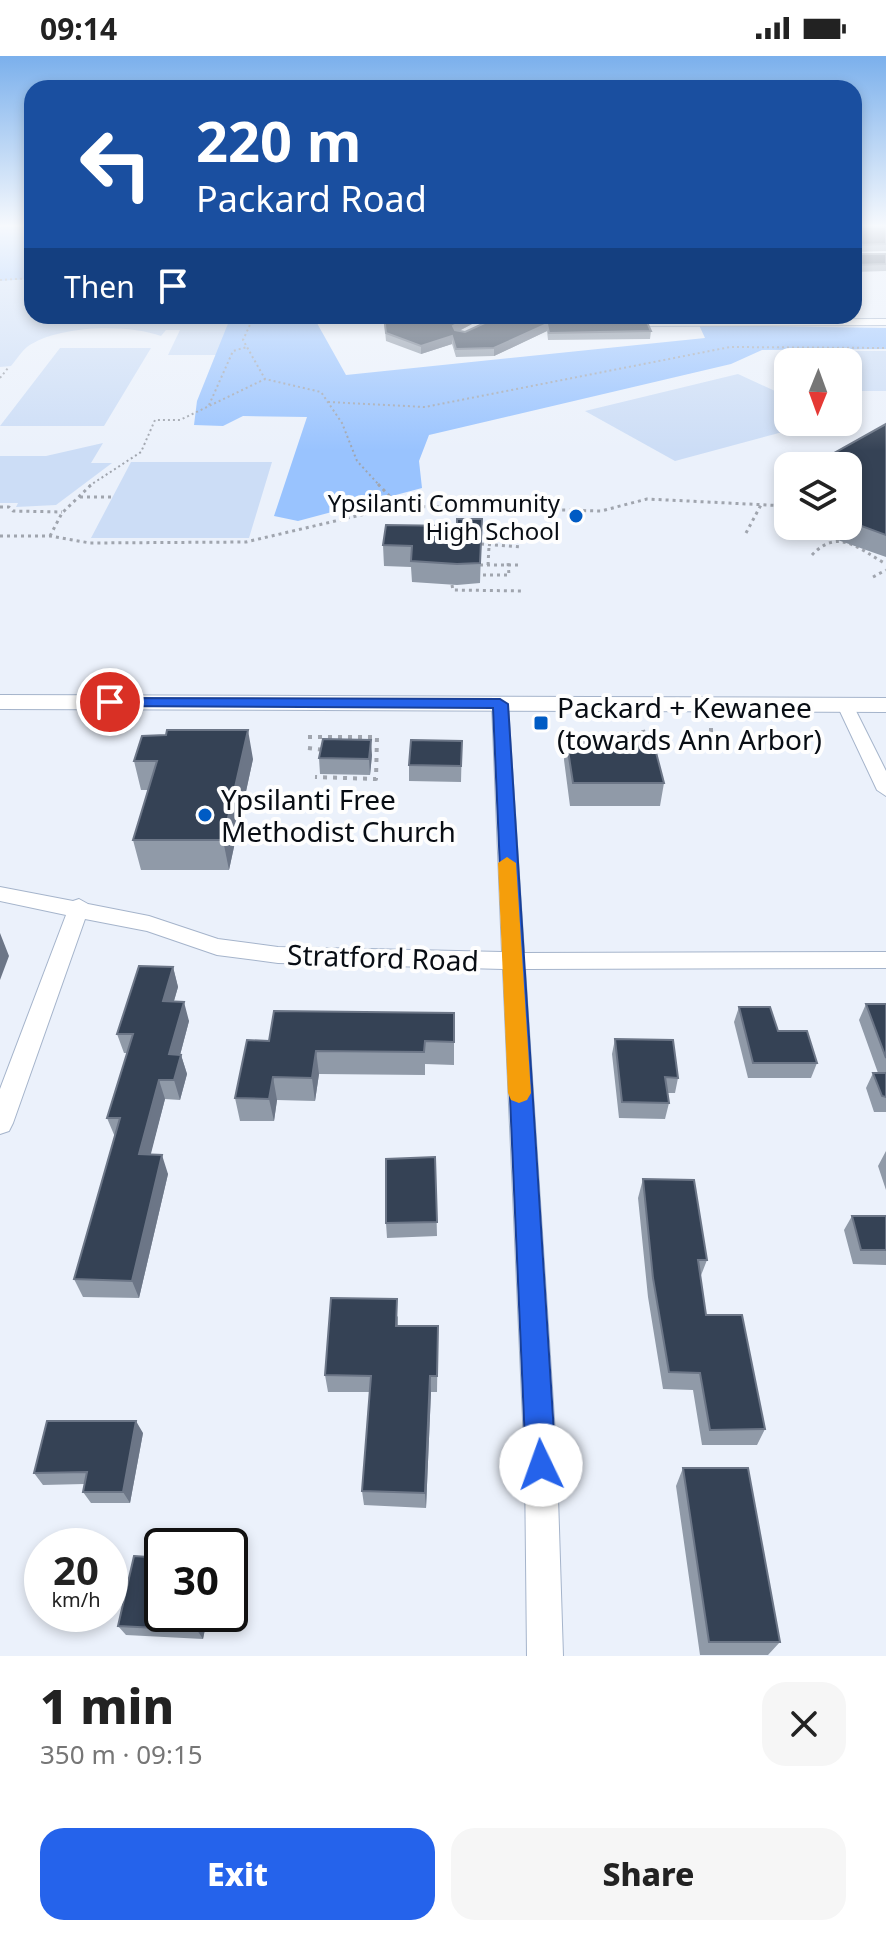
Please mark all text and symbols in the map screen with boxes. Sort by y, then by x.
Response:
text: 09:14 [40,8,117,49]
text: 220 m [196,102,361,178]
icon: left [64,112,168,216]
text: Packard Road [196,174,427,223]
icon: arrive [151,264,195,308]
text: Then [64,266,135,307]
north arrow [774,348,862,436]
map controls [774,348,862,540]
button: layers [774,452,862,540]
place label: Ypsilanti Community High School [328,486,561,547]
marker: Ypsilanti Community High School [567,507,585,525]
pin [76,668,144,736]
icon: arrive [88,680,132,724]
place label: Packard + Kewanee (towards Ann Arbor) [557,688,822,758]
marker: Packard + Kewanee (towards Ann Arbor) [532,714,550,732]
place label: Ypsilanti Free Methodist Church [221,780,456,850]
marker: Ypsilanti Free Methodist Church [196,806,214,824]
street label: Stratford Road [287,935,479,979]
position arrow [499,1423,583,1507]
speed limit sign: 30 [144,1528,248,1632]
text: 20 [53,1542,99,1597]
text: km/h [51,1586,101,1613]
text: 1 min [40,1673,174,1738]
button: close [762,1682,846,1766]
text: 350 m · 09:15 [40,1736,203,1772]
button: Exit [40,1828,435,1920]
button: Share [451,1828,846,1920]

